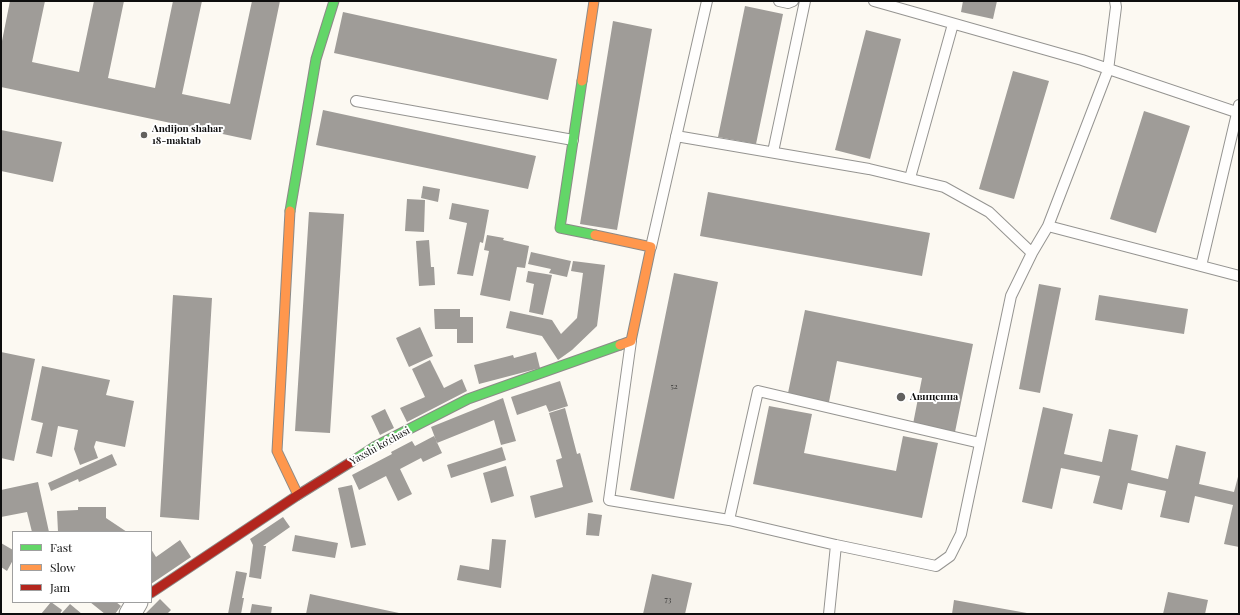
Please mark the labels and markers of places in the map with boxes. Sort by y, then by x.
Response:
place label: Andijon shahar 18-maktab [152,123,223,146]
marker: Andijon shahar 18-maktab [139,130,149,140]
marker: Авиценна [895,391,907,403]
place label: Авиценна [910,391,958,403]

